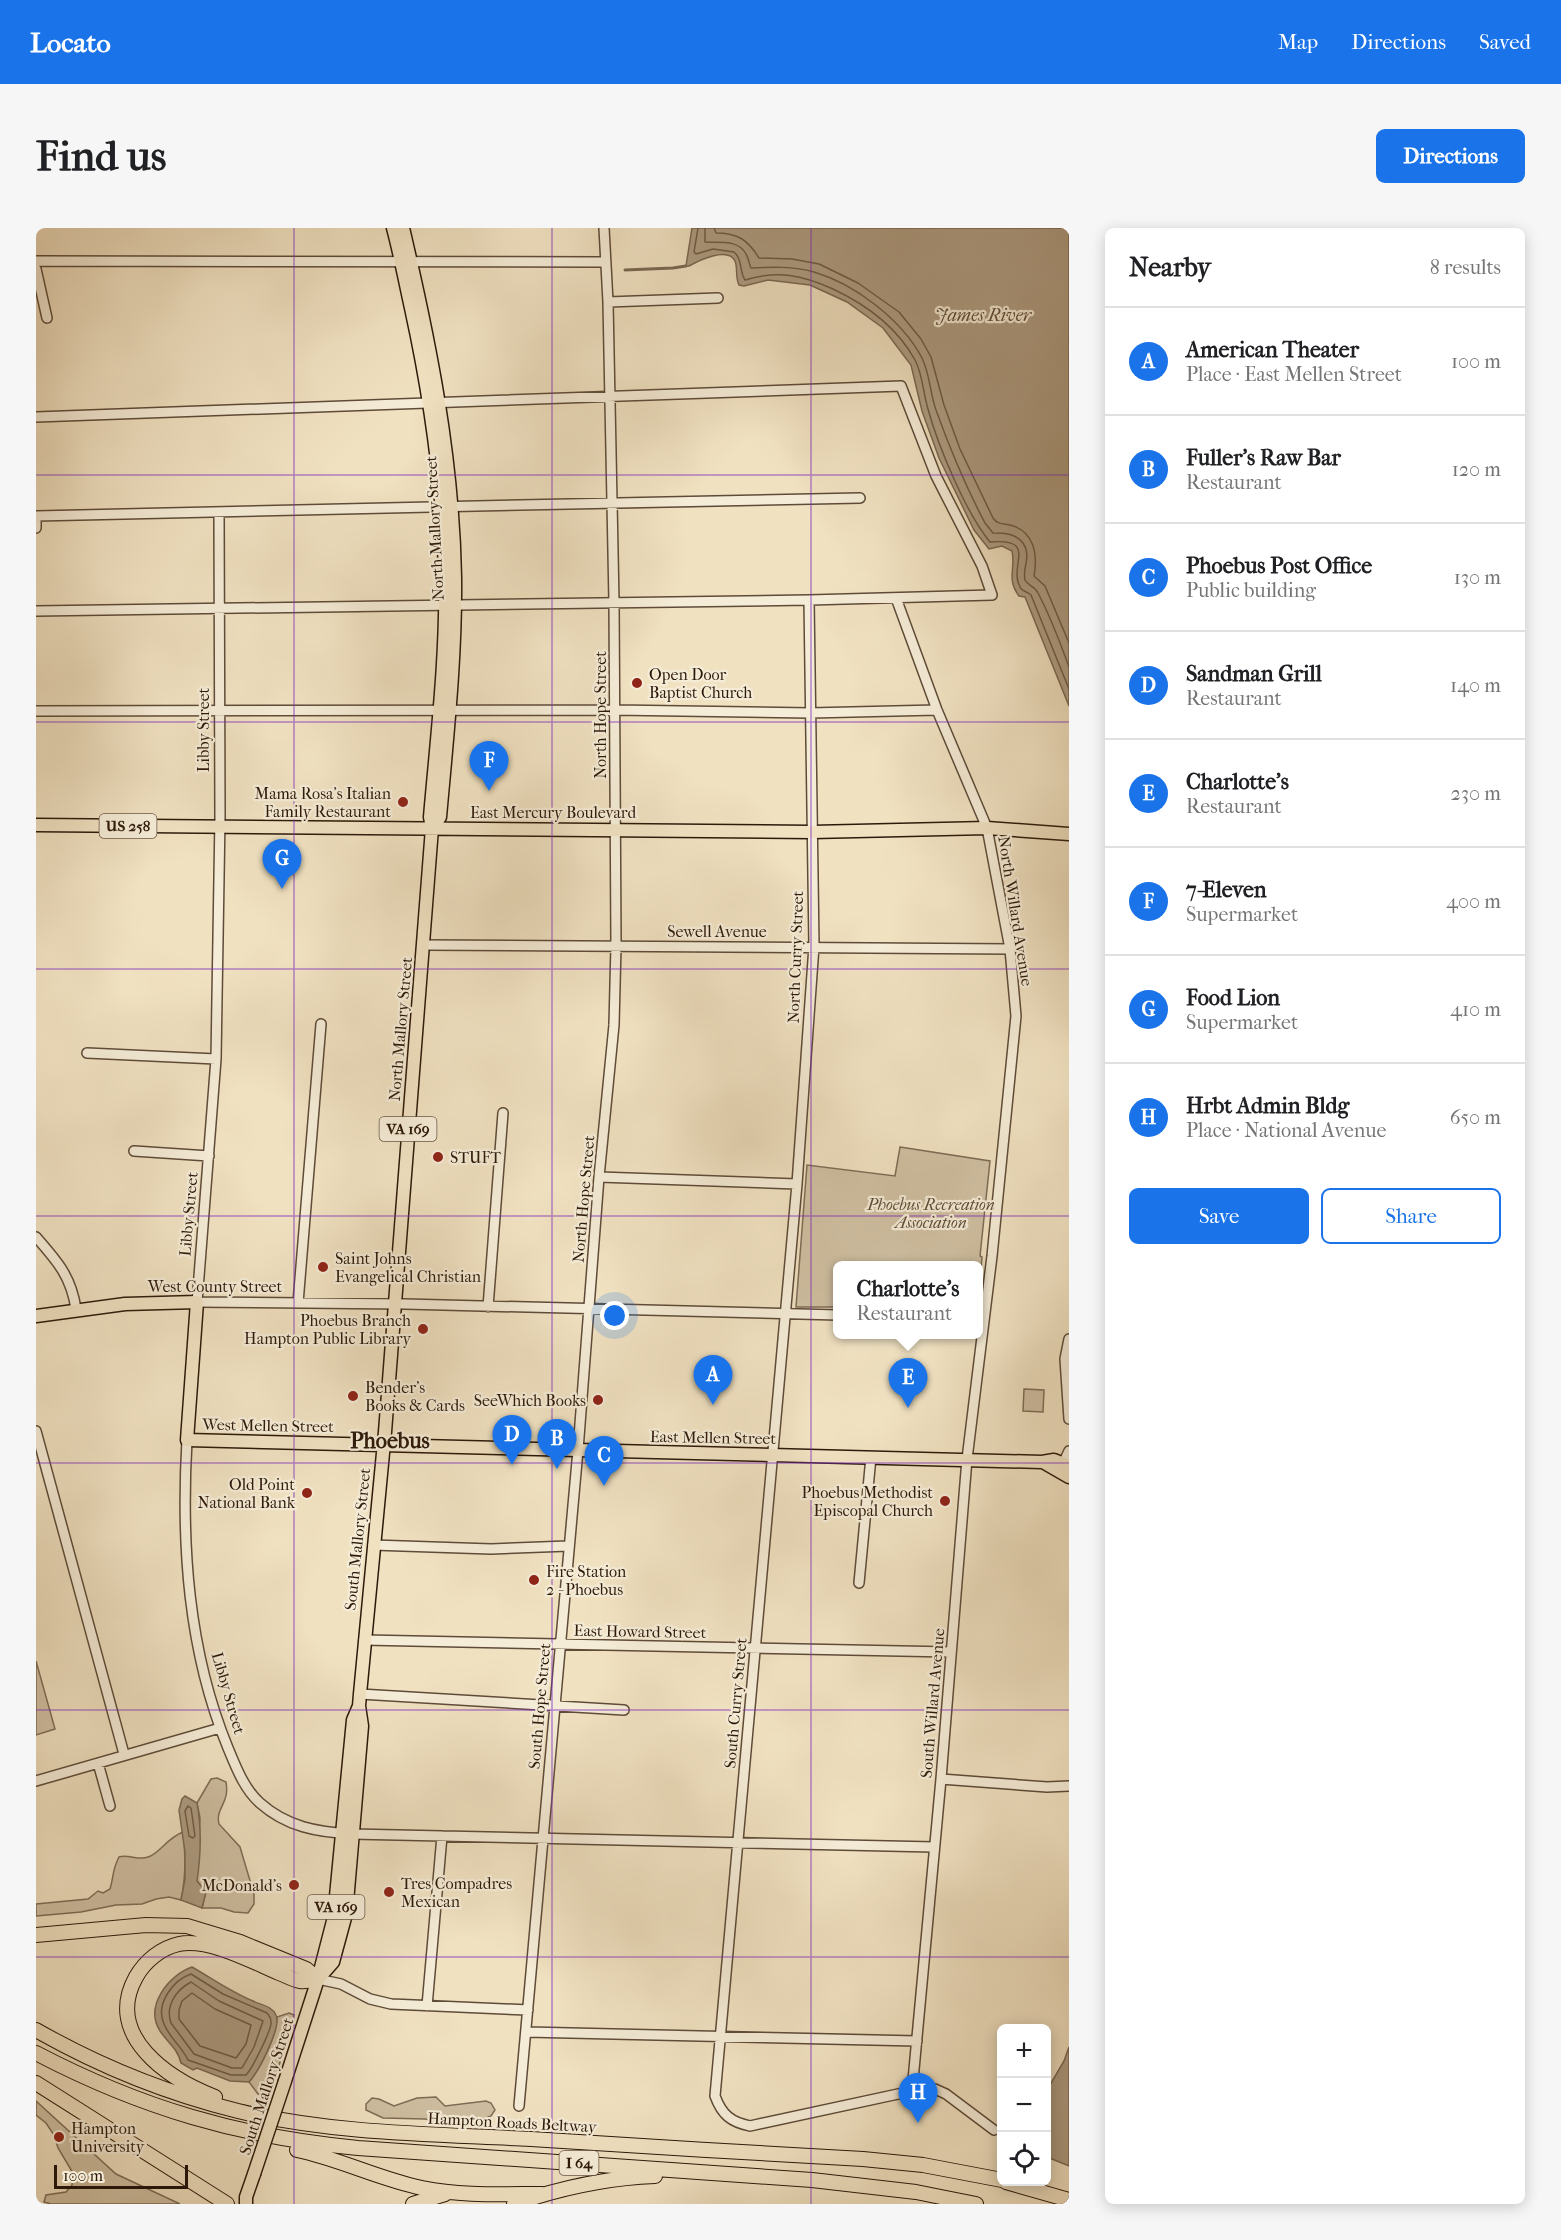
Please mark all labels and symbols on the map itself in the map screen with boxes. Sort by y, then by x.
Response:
water label: James River [935,305,1033,326]
street label: North Mallory Street [421,455,448,601]
street label: North Hope Street [591,651,610,779]
place label: Open Door Baptist Church [649,665,752,702]
marker: Open Door Baptist Church [630,676,644,690]
street label: Libby Street [194,687,213,772]
pin: F [470,742,508,791]
place label: Mama Rosa's Italian Family Restaurant [255,784,392,821]
marker: Mama Rosa's Italian Family Restaurant [396,795,410,809]
street label: East Mercury Boulevard [470,803,636,822]
road number: US 258 [100,814,157,838]
street label: North Willard Avenue [994,835,1037,988]
pin: G [262,840,302,889]
street label: North Curry Street [784,890,807,1024]
street label: Sewell Avenue [667,922,767,941]
street label: North Mallory Street [385,956,416,1102]
road number: VA 169 [380,1117,436,1141]
street label: North Hope Street [568,1134,599,1263]
place label: STUFT [450,1148,501,1167]
marker: STUFT [431,1150,445,1164]
street label: Libby Street [175,1171,202,1257]
park label: Phoebus Recreation Association [866,1195,995,1232]
place label: Saint Johns Evangelical Christian [335,1249,482,1286]
marker: Saint Johns Evangelical Christian [316,1260,330,1274]
street label: West County Street [147,1277,283,1296]
your location [600,1301,629,1330]
place label: Phoebus Branch Hampton Public Library [244,1311,411,1348]
marker: Phoebus Branch Hampton Public Library [416,1322,430,1336]
pin: A [694,1356,732,1405]
pin: E [888,1358,928,1408]
place label: Bender's Books & Cards [365,1378,465,1415]
marker: Bender's Books & Cards [346,1389,360,1403]
place label: SeeWhich Books [474,1391,586,1410]
marker: SeeWhich Books [591,1393,605,1407]
street label: West Mellen Street [201,1415,334,1436]
pin: D [492,1416,532,1465]
pin: B [538,1420,576,1469]
street label: East Mellen Street [650,1427,776,1448]
district label: Phoebus [350,1428,430,1454]
pin: C [584,1436,624,1486]
street label: South Mallory Street [341,1467,374,1611]
place label: Old Point National Bank [198,1475,296,1512]
place label: Phoebus Methodist Episcopal Church [802,1483,933,1520]
marker: Old Point National Bank [300,1486,314,1500]
marker: Phoebus Methodist Episcopal Church [938,1494,952,1508]
place label: Fire Station 2 - Phoebus [546,1562,627,1599]
marker: Fire Station 2 - Phoebus [527,1573,541,1587]
street label: East Howard Street [574,1621,707,1642]
street label: South Willard Avenue [916,1627,949,1779]
street label: South Curry Street [720,1637,751,1769]
street label: South Hope Street [525,1642,554,1770]
street label: Libby Street [208,1650,249,1737]
place label: Tres Compadres Mexican [401,1874,512,1911]
place label: McDonald's [201,1876,282,1895]
marker: McDonald's [287,1878,301,1892]
marker: Tres Compadres Mexican [382,1885,396,1899]
road number: VA 169 [308,1895,364,1919]
street label: South Mallory Street [235,2015,298,2157]
pin: H [898,2074,938,2123]
street label: Hampton Roads Beltway [427,2109,597,2136]
place label: Hampton University [71,2119,145,2156]
marker: Hampton University [52,2130,66,2144]
road number: I 64 [560,2151,598,2175]
scale bar [54,2162,188,2190]

